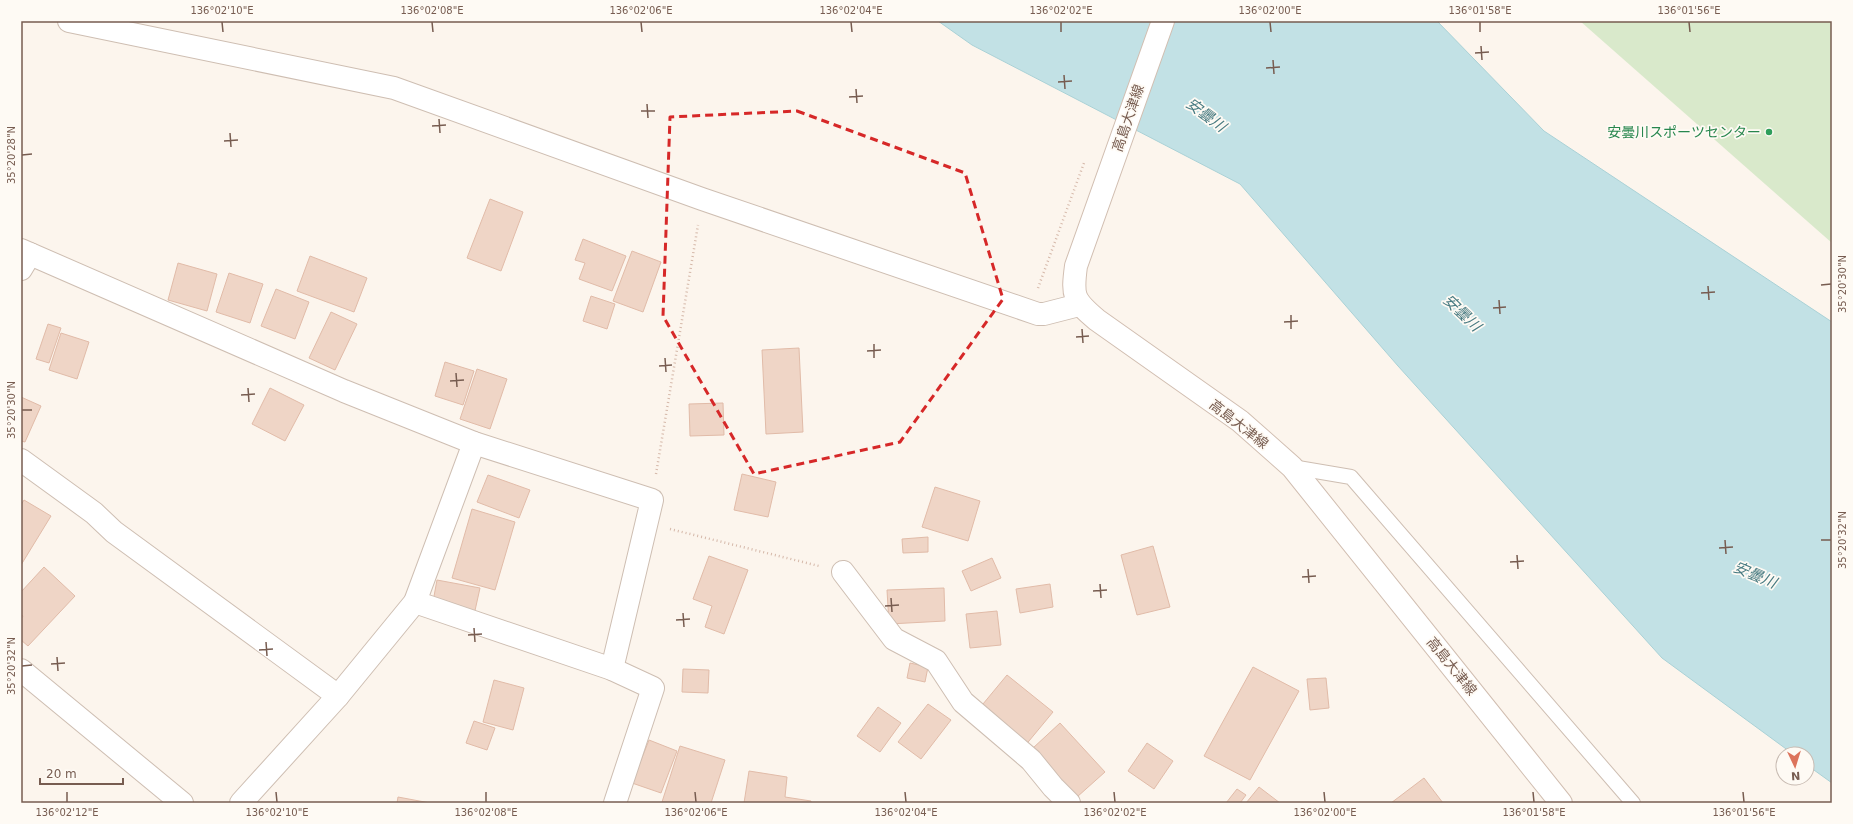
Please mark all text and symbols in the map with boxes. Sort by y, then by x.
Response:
text: 136°02'10"E [190,5,254,16]
text: 136°02'08"E [400,5,464,16]
text: 136°02'06"E [609,5,673,16]
text: 136°02'04"E [819,5,883,16]
text: 136°02'02"E [1029,5,1093,16]
text: 136°02'00"E [1238,5,1302,16]
text: 136°01'58"E [1448,5,1512,16]
text: 136°01'56"E [1657,5,1721,16]
street label: 高島大津線 [1109,82,1147,154]
water label: 安曇川 [1183,94,1231,137]
place label: 安曇川スポーツセンター [1607,124,1761,140]
text: 35°20'28"N [6,126,17,184]
marker: 安曇川スポーツセンター [1764,127,1774,137]
text: 35°20'30"N [1837,255,1848,313]
water label: 安曇川 [1440,291,1486,336]
text: 35°20'30"N [6,381,17,439]
street label: 高島大津線 [1206,396,1272,452]
text: 35°20'32"N [1837,511,1848,569]
water label: 安曇川 [1731,558,1781,593]
street label: 高島大津線 [1424,634,1480,698]
text: 35°20'32"N [6,637,17,695]
north arrow [1775,746,1815,786]
scale bar [40,760,123,786]
text: 20 m [46,767,77,781]
text: N [1791,769,1801,782]
text: 136°02'12"E [35,807,99,818]
text: 136°02'10"E [245,807,309,818]
text: 136°02'08"E [454,807,518,818]
text: 136°02'06"E [664,807,728,818]
text: 136°02'04"E [874,807,938,818]
text: 136°02'02"E [1083,807,1147,818]
text: 136°02'00"E [1293,807,1357,818]
text: 136°01'58"E [1502,807,1566,818]
text: 136°01'56"E [1712,807,1776,818]

